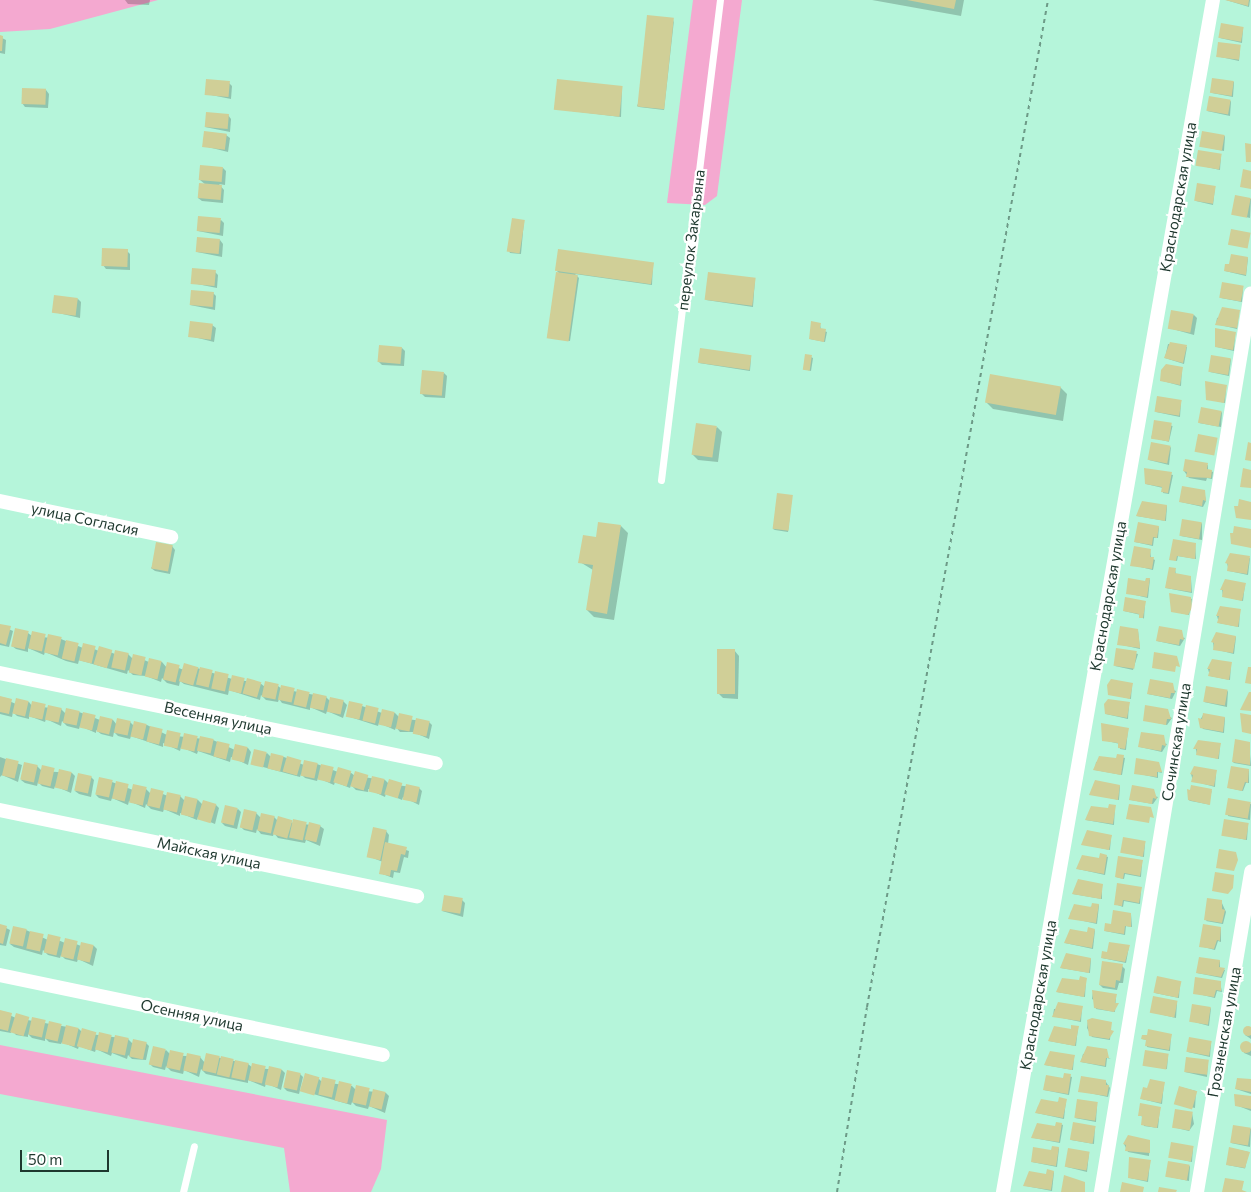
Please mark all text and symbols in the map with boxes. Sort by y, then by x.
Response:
street label: Краснодарская улица [1156,121,1200,273]
street label: переулок Закарьяна [673,169,709,311]
street label: улица Согласия [29,499,141,539]
street label: Краснодарская улица [1086,520,1130,672]
street label: Сочинская улица [1158,682,1194,802]
street label: Весенняя улица [162,698,274,738]
street label: Майская улица [155,833,263,873]
street label: Краснодарская улица [1016,919,1060,1071]
street label: Грозненская улица [1204,965,1244,1099]
street label: Осенняя улица [139,995,245,1035]
scale bar [22,1140,111,1172]
text: 50 m [28,1150,62,1168]

